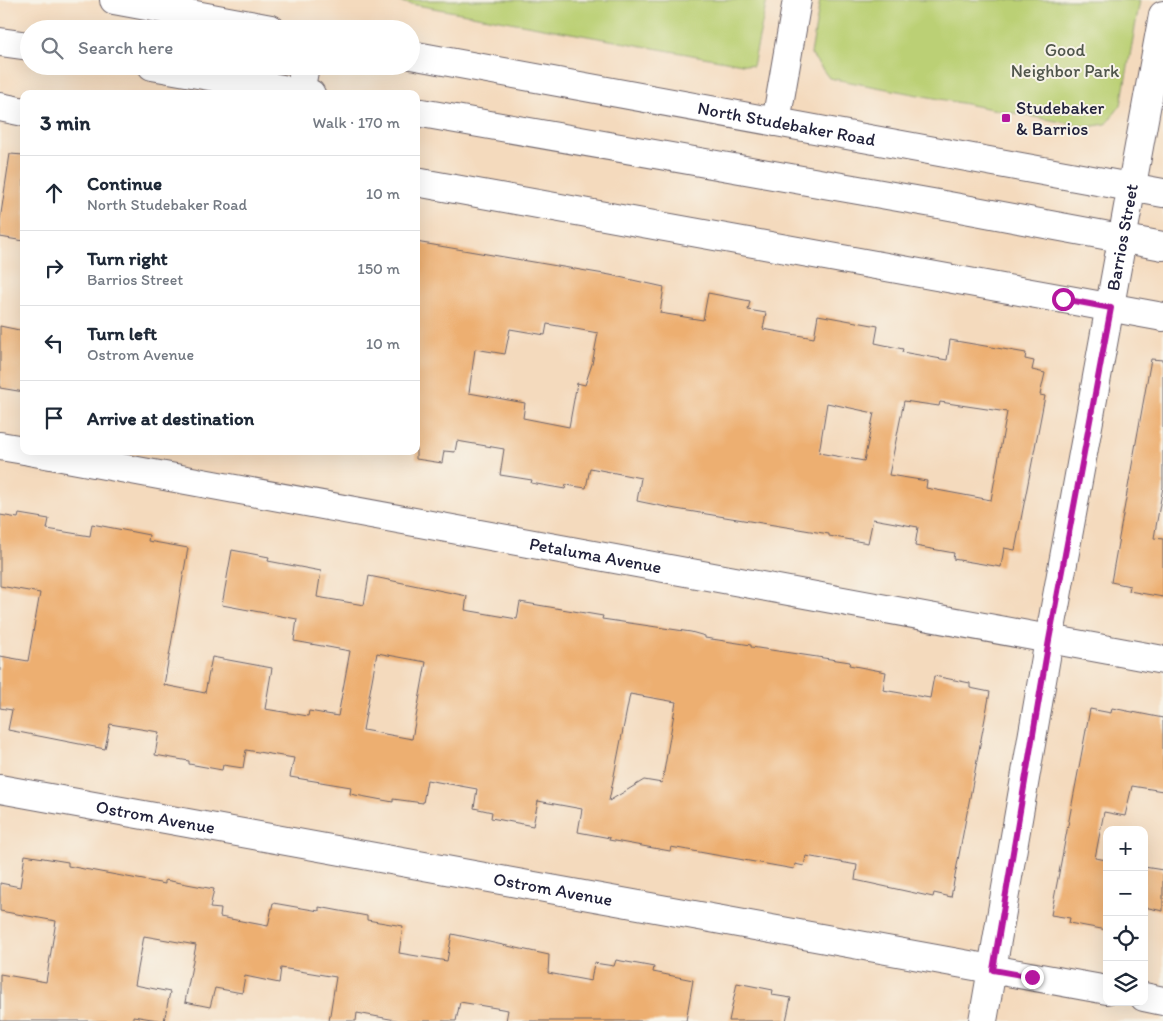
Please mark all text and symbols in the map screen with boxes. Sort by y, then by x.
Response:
search box [20,20,420,75]
icon: search [38,34,66,62]
text: Search here [78,36,173,59]
park label: Good Neighbor Park [1011,39,1120,82]
street label: North Studebaker Road [696,97,878,151]
place label: Studebaker & Barrios [1016,97,1105,140]
text: 3 min [40,110,90,135]
marker: Studebaker & Barrios [1000,112,1012,124]
text: Walk · 170 m [313,113,400,132]
text: Continue [87,172,162,195]
icon: ahead [40,179,68,207]
street label: Barrios Street [1102,182,1143,293]
text: 10 m [366,184,400,203]
text: North Studebaker Road [87,195,247,214]
text: Turn right [87,247,168,270]
icon: right [40,254,68,282]
text: 150 m [357,259,400,278]
text: Barrios Street [87,270,183,289]
route start [1052,288,1075,311]
text: Turn left [87,322,157,345]
icon: left [40,329,68,357]
text: 10 m [366,334,400,353]
text: Ostrom Avenue [87,345,194,364]
icon: arrive [40,404,68,432]
text: Arrive at destination [87,407,254,430]
street label: Petaluma Avenue [528,532,663,578]
street label: Ostrom Avenue [94,796,217,839]
map controls [1103,826,1148,1006]
button: + [1103,826,1148,871]
street label: Ostrom Avenue [492,868,614,911]
button: − [1103,871,1148,916]
button: locate [1103,916,1148,961]
button: layers [1103,961,1148,1006]
route end [1021,966,1044,989]

